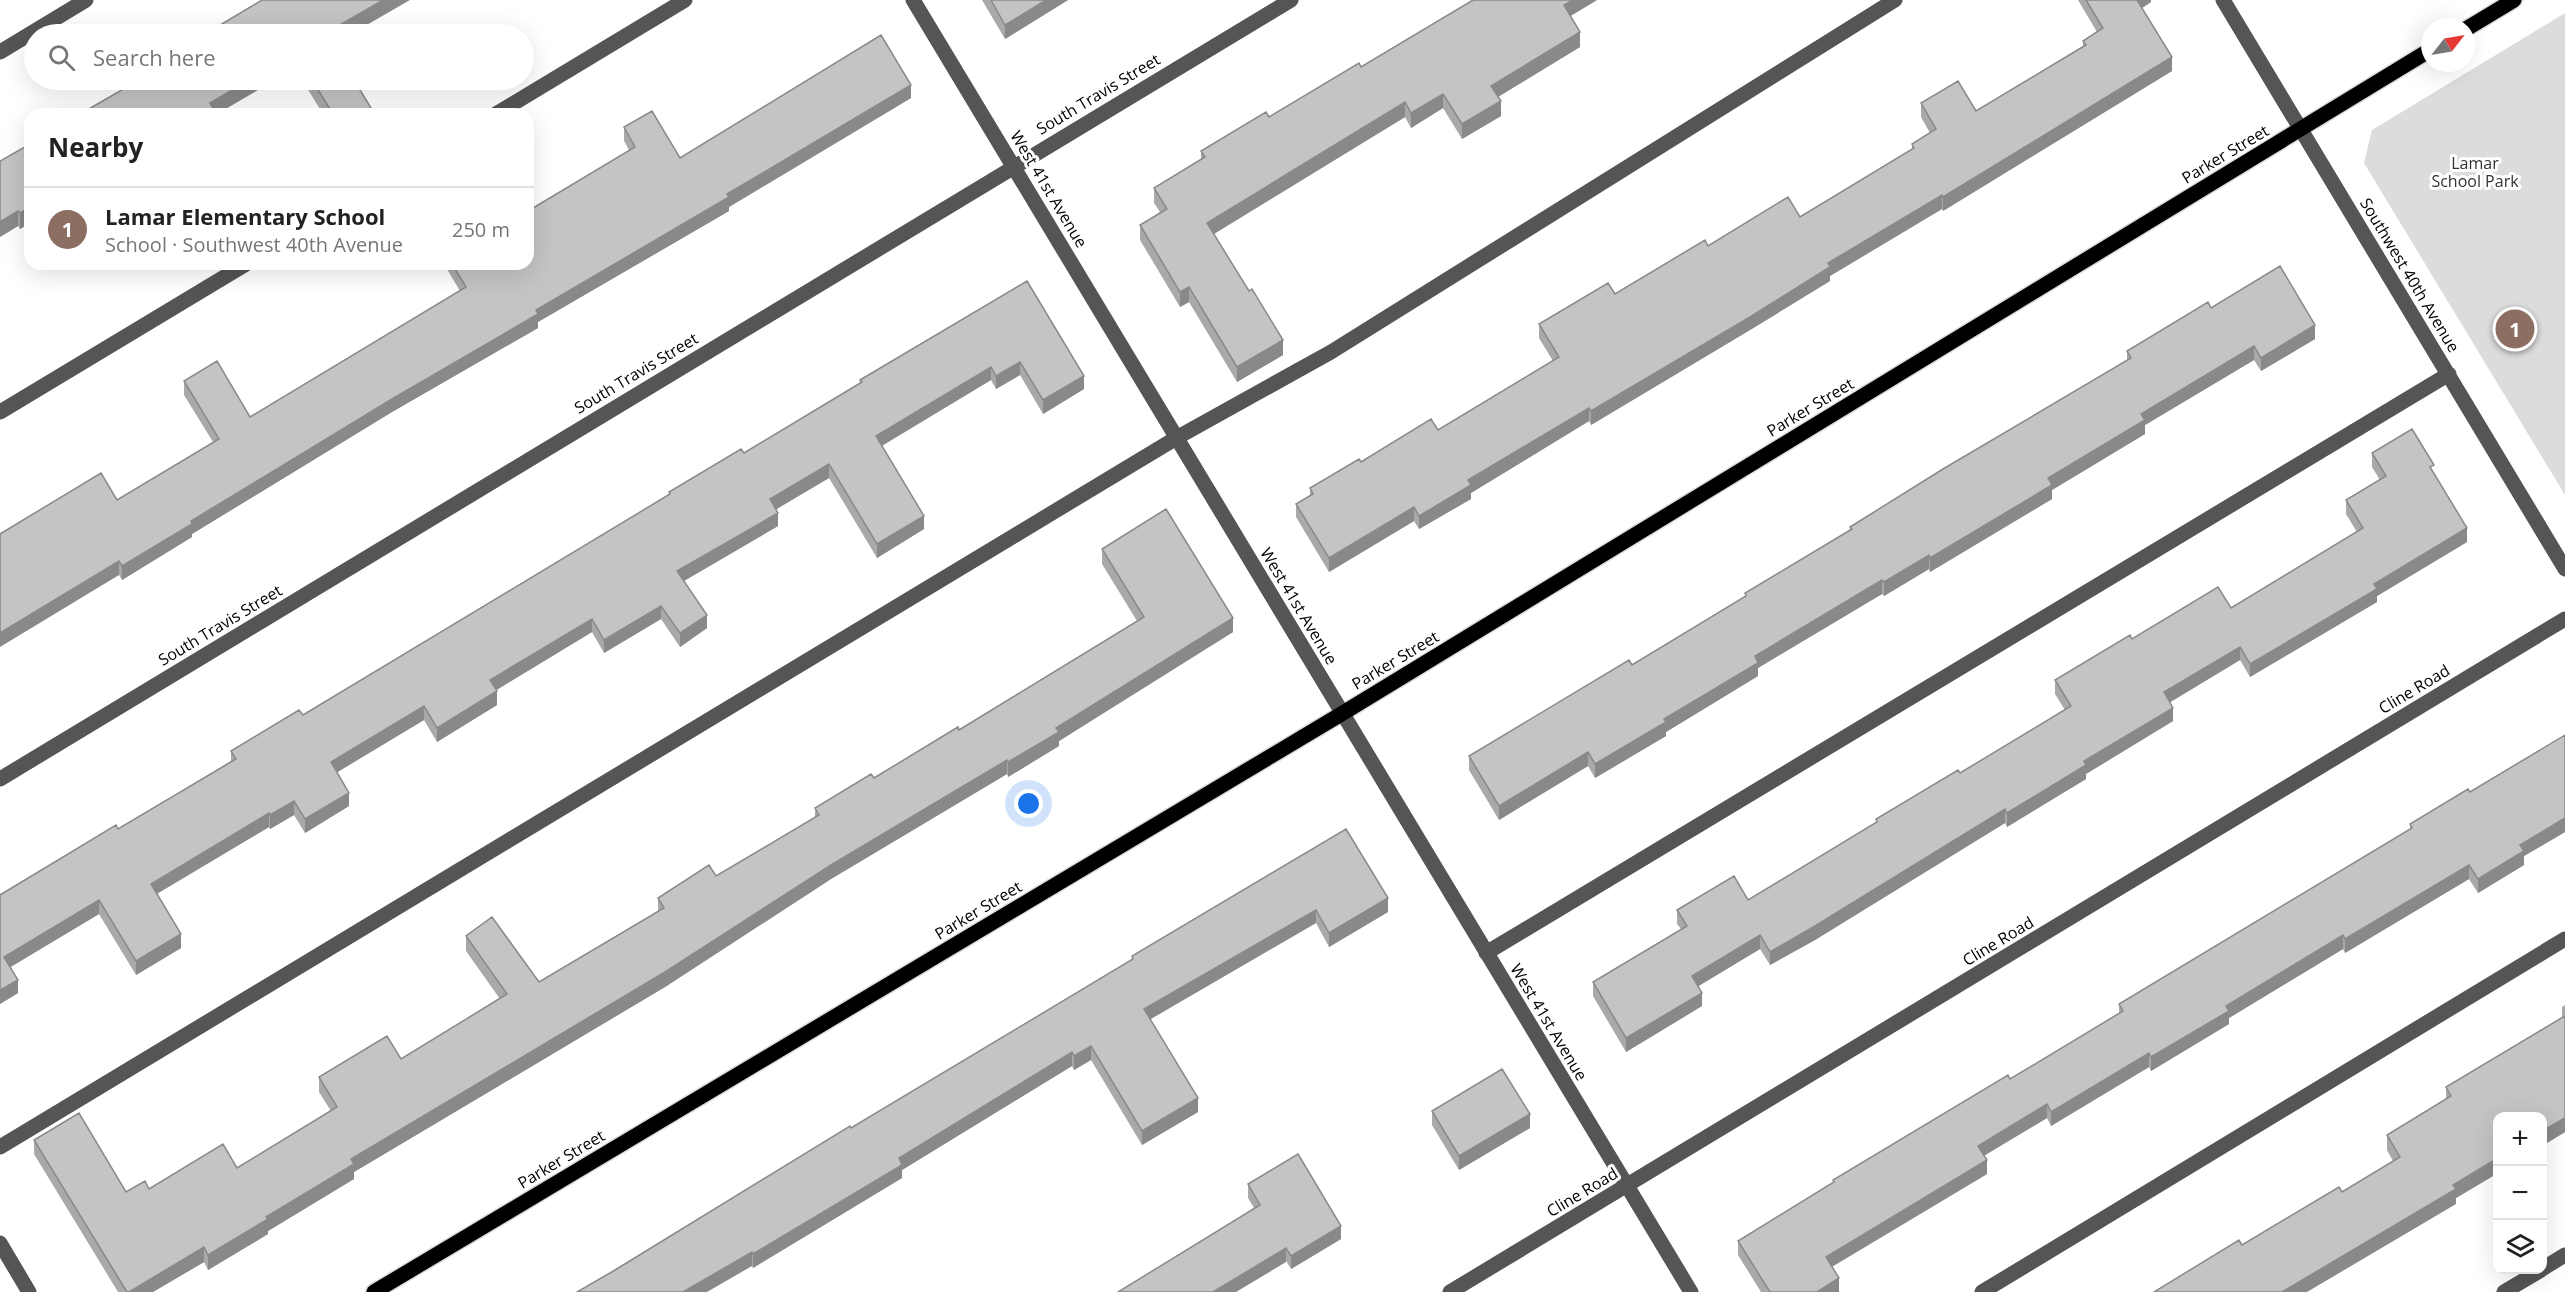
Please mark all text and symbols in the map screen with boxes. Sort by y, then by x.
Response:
north arrow [2421,18,2475,72]
search box [24,24,534,90]
icon: search [45,41,78,74]
text: Search here [93,42,216,72]
street label: South Travis Street [1032,48,1164,140]
street label: Parker Street [2177,119,2273,189]
street label: West 41st Avenue [1005,126,1093,252]
text: Nearby [48,129,143,165]
park label: Lamar School Park [2431,152,2519,192]
street label: Southwest 40th Avenue [2355,194,2465,356]
text: Lamar Elementary School [105,201,385,231]
text: 1 [62,216,73,243]
text: 250 m [452,216,510,243]
text: School · Southwest 40th Avenue [105,231,403,258]
pin: 1 [2496,306,2534,352]
street label: South Travis Street [570,327,702,419]
street label: Parker Street [1762,372,1858,442]
street label: West 41st Avenue [1255,543,1343,669]
street label: South Travis Street [154,579,286,671]
street label: Parker Street [1347,625,1443,695]
street label: Cline Road [2374,659,2454,719]
your location [1014,789,1043,818]
street label: Parker Street [930,875,1026,945]
street label: Cline Road [1958,911,2038,971]
street label: West 41st Avenue [1505,959,1593,1085]
map controls [2493,1112,2547,1274]
button: + [2493,1112,2547,1166]
street label: Parker Street [513,1124,609,1194]
street label: Cline Road [1542,1162,1622,1222]
button: − [2493,1166,2547,1220]
button: layers [2493,1220,2547,1274]

